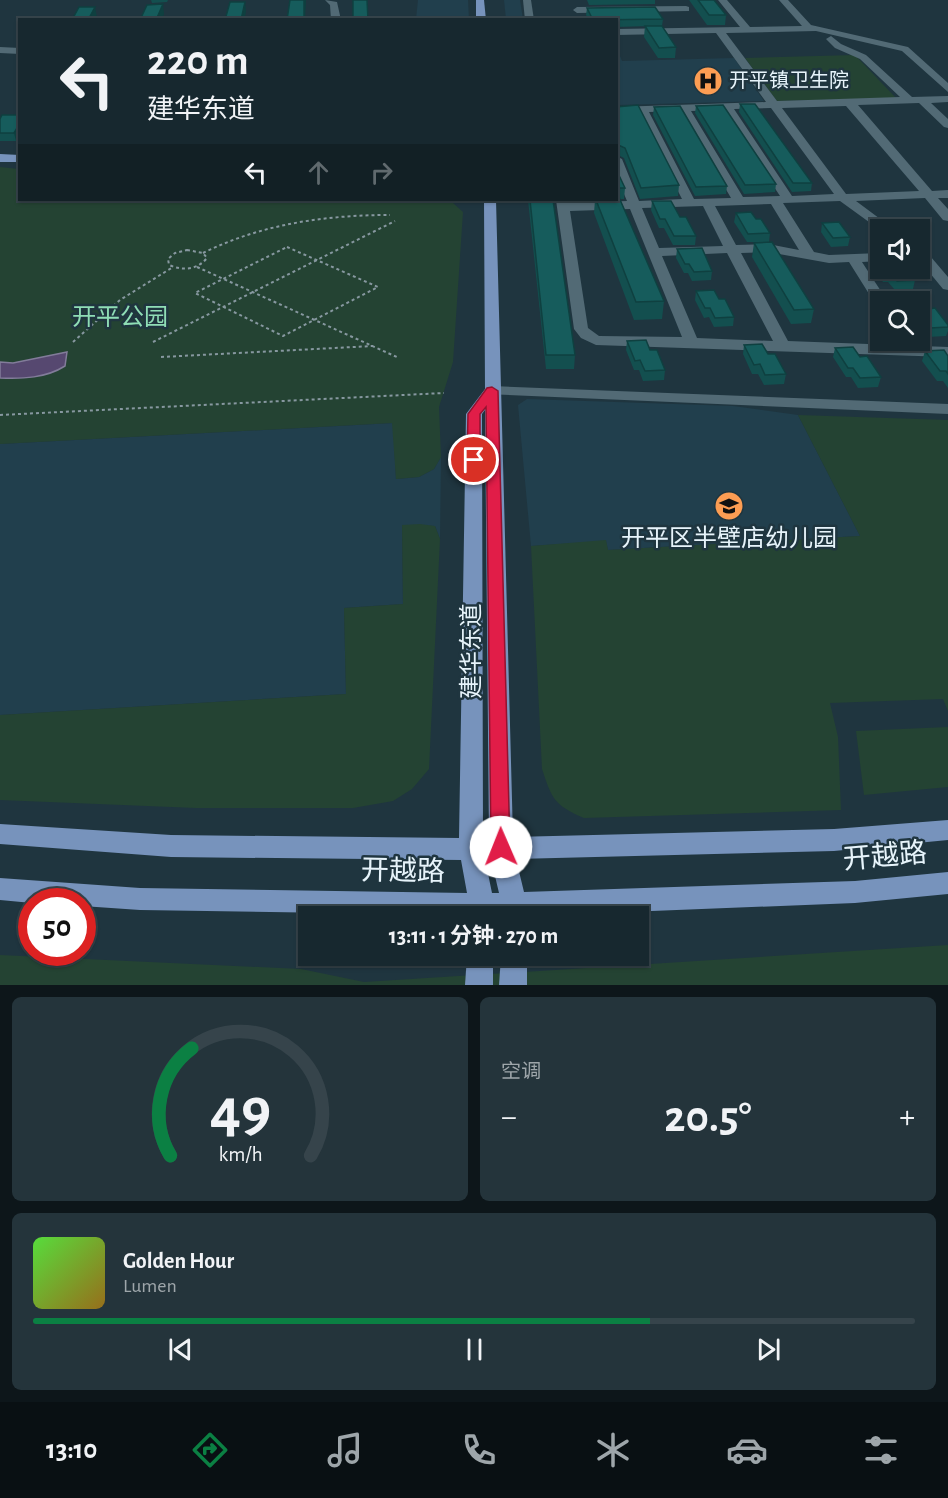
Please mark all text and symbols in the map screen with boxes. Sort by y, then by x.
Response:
text: 220 m [147,40,249,82]
icon: left [48,42,126,120]
hospital icon: 开平镇卫生院 [692,65,724,97]
place label: 开平镇卫生院 [729,70,849,91]
text: 建华东道 [147,96,255,123]
icon: left [239,156,272,189]
icon: ahead [302,156,335,189]
icon: right [365,156,398,189]
map controls [870,219,930,351]
button: sound [870,219,930,279]
button: search [870,291,930,351]
park label: 开平公园 [72,305,168,330]
pin [448,434,499,485]
icon: arrive [457,443,490,476]
school or university icon: 开平区半壁店幼儿园 [713,490,745,522]
place label: 开平区半壁店幼儿园 [621,525,837,551]
street label: 建华东道 [458,603,484,699]
position arrow [469,815,533,879]
street label: 开越路 [842,837,928,875]
street label: 开越路 [361,855,445,887]
speed limit sign: 50 [18,888,96,966]
text: 13:11 · 1 分钟 · 270 m [389,925,558,947]
text: 空调 [501,1062,541,1082]
text: 49 [209,1080,271,1142]
text: 20.5° [664,1095,752,1140]
text: − [501,1101,517,1134]
text: + [899,1101,915,1134]
text: km/h [218,1144,262,1165]
text: Golden Hour [123,1250,234,1272]
text: Lumen [123,1276,177,1296]
icon: previous [164,1333,197,1366]
icon: pause [458,1333,491,1366]
icon: next [752,1333,785,1366]
icon: directions [189,1429,231,1471]
icon: music [324,1429,366,1471]
icon: phone [458,1429,500,1471]
icon: climate [592,1429,634,1471]
icon: car [726,1429,768,1471]
icon: filters [860,1429,902,1471]
text: 13:10 [46,1436,97,1463]

